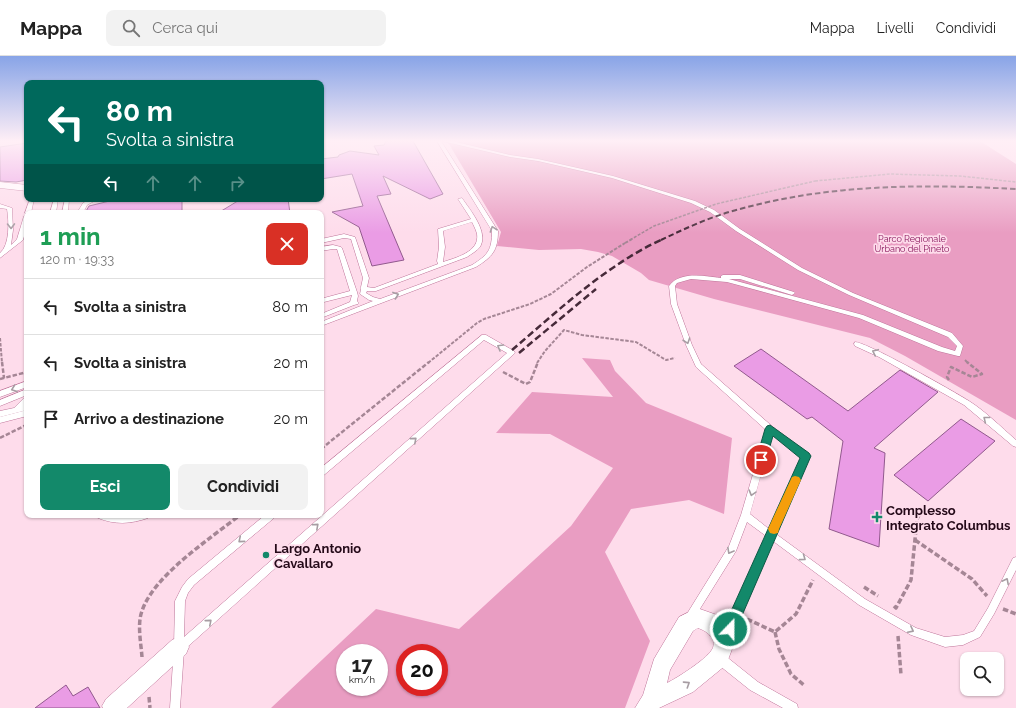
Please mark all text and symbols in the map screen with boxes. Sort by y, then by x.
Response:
search box [106,10,386,46]
text: Mappa [20,17,82,39]
icon: search [120,17,142,39]
text: Cerca qui [152,19,218,37]
text: Mappa [810,20,855,36]
text: Livelli [877,20,914,36]
text: Condividi [936,20,996,36]
text: 80 m [106,95,173,128]
icon: left [40,96,92,148]
text: Svolta a sinistra [106,129,234,150]
icon: left [100,172,122,194]
icon: ahead [142,172,164,194]
icon: ahead [184,172,206,194]
icon: right [226,172,248,194]
text: 1 min [40,222,101,251]
one-way arrow [7,223,15,229]
button: close [266,223,308,265]
one-way arrow [489,226,498,233]
park label: Parco Regionale Urbano del Pineto [875,234,949,254]
text: 120 m · 19:33 [40,252,114,267]
one-way arrow [393,292,400,300]
icon: left [40,296,62,318]
text: Svolta a sinistra [74,298,186,316]
text: 80 m [272,298,308,316]
one-way arrow [683,337,691,344]
one-way arrow [497,344,504,351]
one-way arrow [872,349,879,357]
icon: left [40,352,62,374]
text: Svolta a sinistra [74,354,186,372]
text: 20 m [273,354,308,372]
one-way arrow [10,384,17,393]
icon: arrive [40,408,62,430]
text: Arrivo a destinazione [74,410,224,428]
text: 20 m [273,410,308,428]
one-way arrow [983,416,990,423]
one-way arrow [409,437,416,444]
pin [744,443,778,477]
icon: arrive [750,449,772,471]
button: Esci [40,464,170,510]
button: Condividi [178,464,308,510]
one-way arrow [748,490,757,497]
place label: Complesso Integrato Columbus [886,503,1011,533]
marker: Complesso Integrato Columbus [871,511,883,523]
one-way arrow [311,523,319,530]
one-way arrow [239,536,246,543]
place label: Largo Antonio Cavallaro [274,541,361,571]
one-way arrow [728,547,735,554]
marker: Largo Antonio Cavallaro [261,550,271,560]
one-way arrow [798,553,805,560]
one-way arrow [1001,578,1009,585]
position arrow [709,608,751,650]
one-way arrow [204,619,211,626]
one-way arrow [907,625,914,632]
speed limit sign: 20 [396,644,448,696]
map controls [960,652,1004,696]
button: search [960,652,1004,696]
text: 17 [351,653,373,677]
text: km/h [349,674,375,685]
one-way arrow [683,681,690,688]

